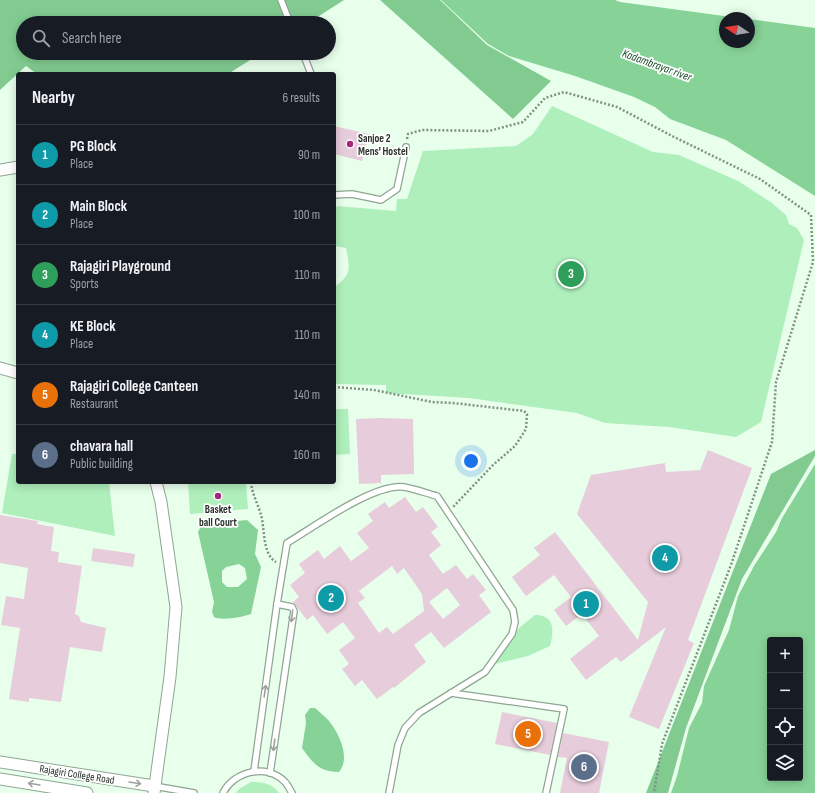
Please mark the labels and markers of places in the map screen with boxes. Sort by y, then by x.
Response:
place label: Sanjoe 2 Mens' Hostel [358,132,408,158]
marker: Sanjoe 2 Mens' Hostel [345,139,355,149]
pin: 3 [558,259,584,289]
marker: Basket ball Court [213,491,223,501]
place label: Basket ball Court [199,503,237,529]
pin: 4 [652,543,678,573]
pin: 2 [318,583,344,613]
pin: 1 [573,589,599,619]
pin: 5 [515,719,541,749]
pin: 6 [571,752,597,782]

